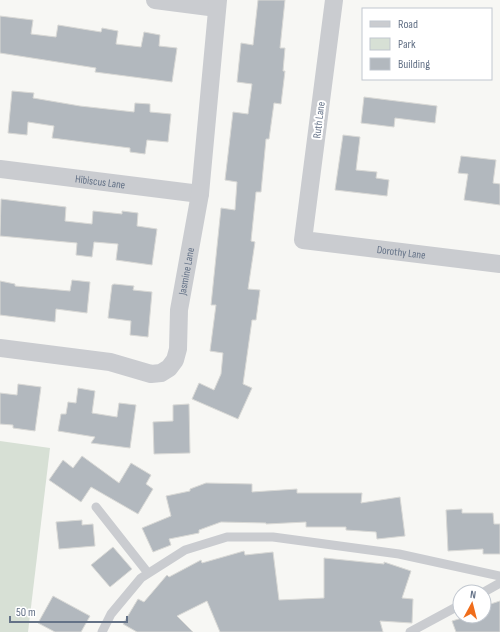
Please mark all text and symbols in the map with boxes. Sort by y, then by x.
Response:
legend [362,8,492,80]
text: Road [398,17,418,32]
text: Park [398,37,416,52]
text: Building [398,57,430,72]
street label: Ruth Lane [310,101,328,139]
street label: Hibiscus Lane [74,172,126,191]
street label: Dorothy Lane [376,243,426,261]
street label: Jasmine Lane [175,246,197,297]
north arrow [452,584,492,624]
text: N [469,588,477,601]
scale bar [10,598,127,624]
text: 50 m [16,605,36,620]

